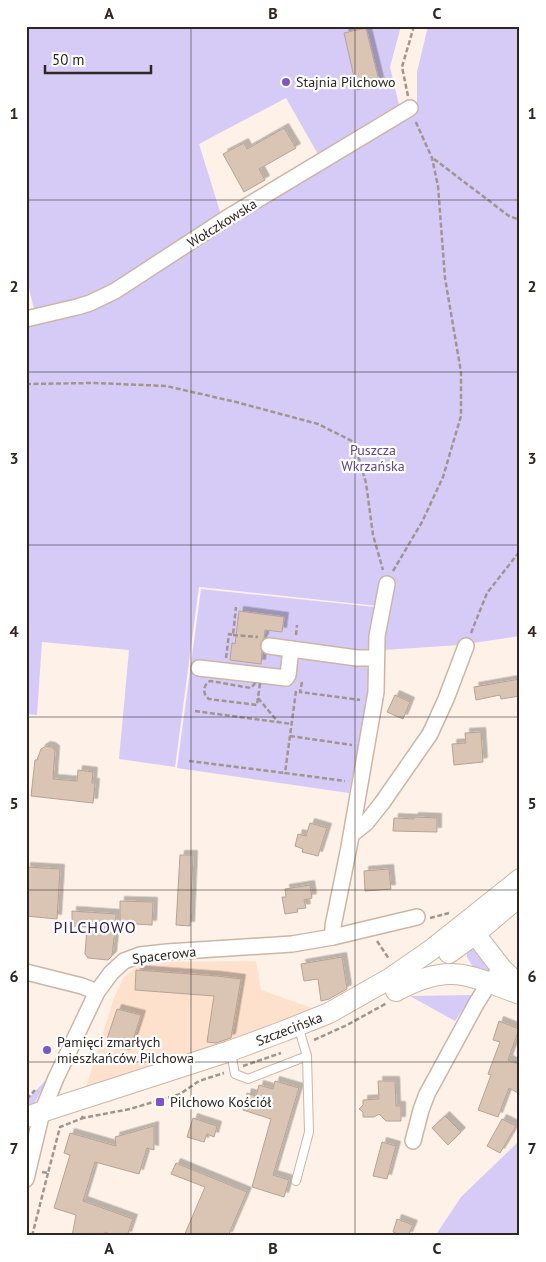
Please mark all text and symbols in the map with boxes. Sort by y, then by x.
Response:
text: A [104,3,114,23]
text: B [268,3,278,23]
text: C [433,3,442,23]
scale bar [45,42,151,74]
text: 50 m [52,50,85,69]
place label: Stajnia Pilchowo [296,73,396,91]
marker: Stajnia Pilchowo [280,76,292,88]
text: 1 [9,103,19,123]
text: 1 [527,103,537,123]
street label: Wołczkowska [184,194,260,251]
text: 2 [9,276,19,296]
text: 2 [527,276,537,296]
park label: Puszcza Wkrzańska [341,441,405,475]
text: 3 [9,448,19,468]
text: 3 [527,448,537,468]
text: 4 [9,621,19,641]
text: 4 [527,621,537,641]
text: 5 [9,793,19,813]
text: 5 [527,793,537,813]
district label: PILCHOWO [53,917,137,937]
street label: Spacerowa [131,942,197,968]
text: 6 [9,966,19,986]
text: 6 [527,966,537,986]
street label: Szczecińska [253,1008,325,1050]
place label: Pamięci zmarłych mieszkańców Pilchowa [57,1033,194,1067]
marker: Pamięci zmarłych mieszkańców Pilchowa [41,1044,53,1056]
place label: Pilchowo Kościół [170,1093,271,1111]
marker: Pilchowo Kościół [154,1096,166,1108]
text: 7 [9,1138,19,1158]
text: 7 [527,1138,537,1158]
text: A [104,1238,114,1258]
text: B [268,1238,278,1258]
text: C [433,1238,442,1258]

